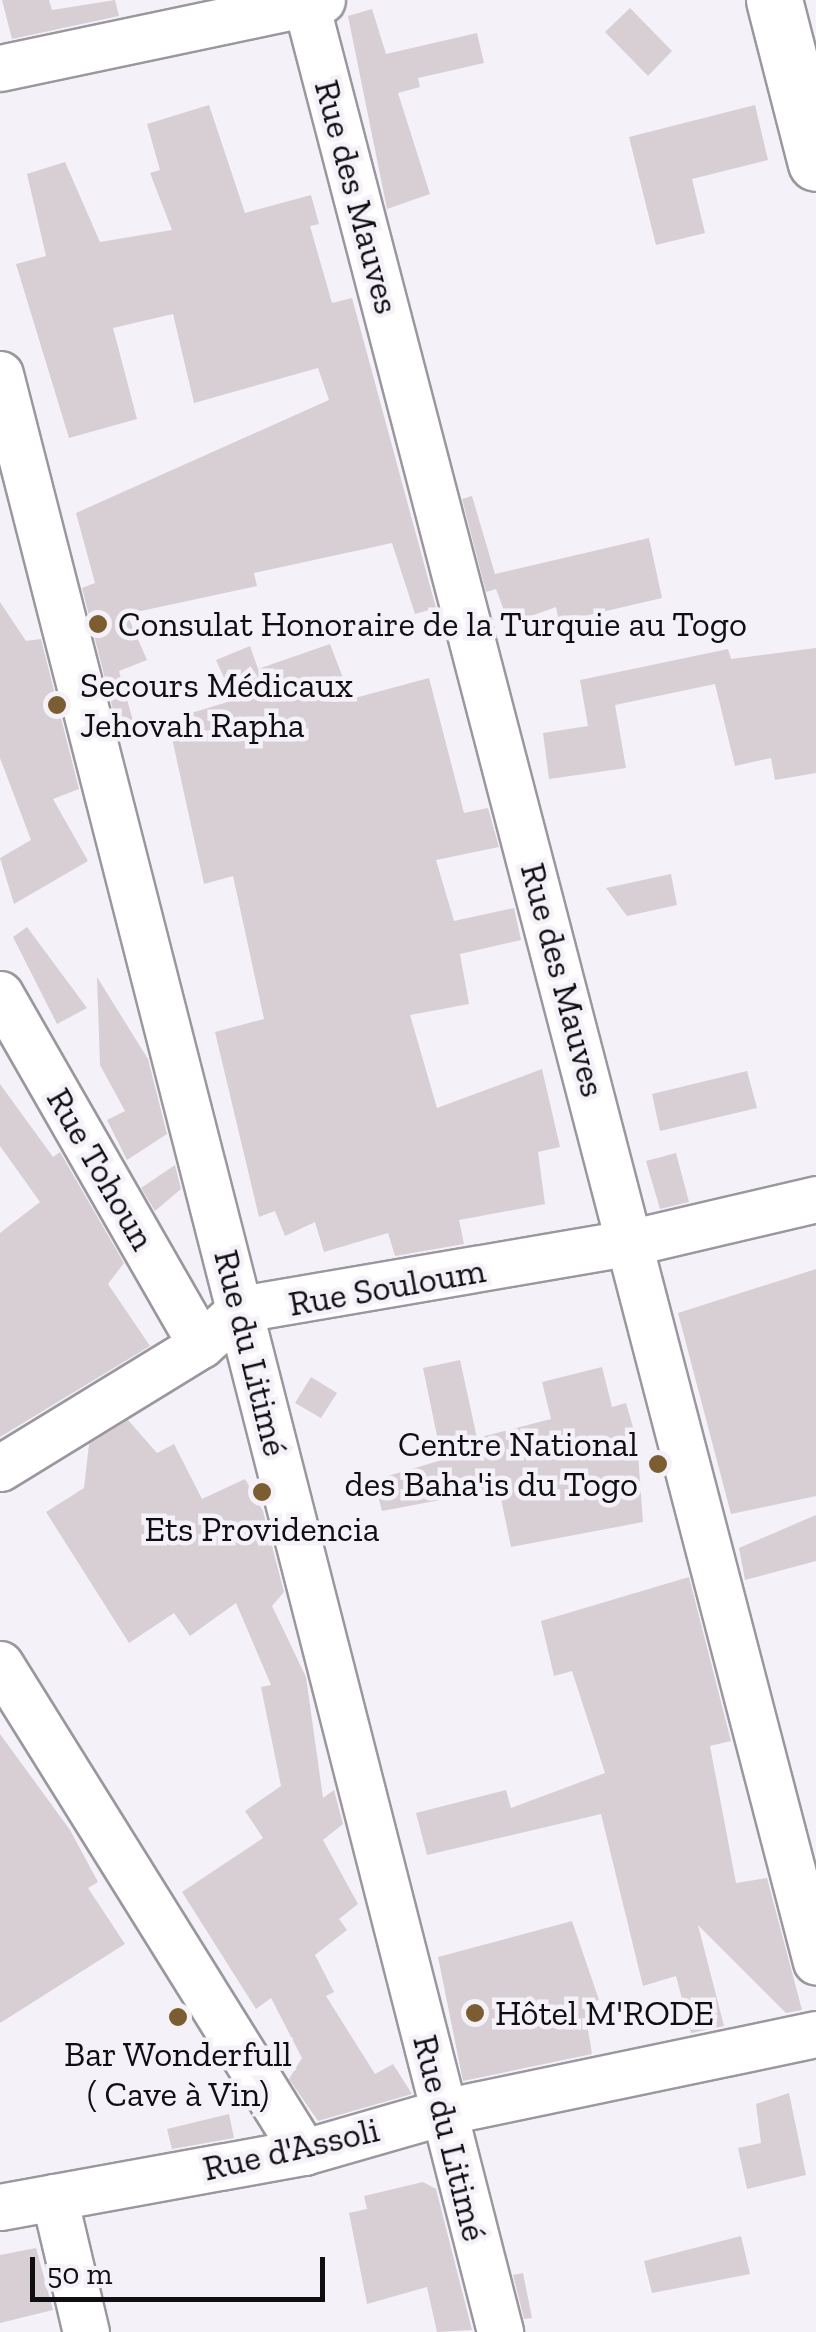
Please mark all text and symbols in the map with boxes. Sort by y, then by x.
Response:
street label: Rue des Mauves [306,76,408,318]
place label: Consulat Honoraire de la Turquie au Togo [118,603,748,645]
marker: Consulat Honoraire de la Turquie au Togo [87,613,109,635]
place label: Secours Médicaux Jehovah Rapha [80,664,353,746]
marker: Secours Médicaux Jehovah Rapha [44,692,70,718]
street label: Rue des Mauves [512,859,614,1101]
street label: Rue Tohoun [38,1080,164,1258]
street label: Rue du Litimé [205,1246,297,1460]
street label: Rue Souloum [285,1249,489,1325]
place label: Centre National des Baha'is du Togo [344,1423,638,1505]
marker: Centre National des Baha'is du Togo [647,1453,669,1475]
marker: Ets Providencia [251,1481,273,1503]
place label: Ets Providencia [144,1508,380,1550]
place label: Hôtel M'RODE [495,1992,714,2034]
marker: Hôtel M'RODE [464,2002,486,2024]
marker: Bar Wonderfull ( Cave à Vin) [167,2006,189,2028]
street label: Rue du Litimé [404,2031,496,2245]
place label: Bar Wonderfull ( Cave à Vin) [63,2033,293,2115]
street label: Rue d'Assoli [199,2108,383,2190]
scale bar [35,2237,330,2299]
text: 50 m [47,2256,112,2292]

